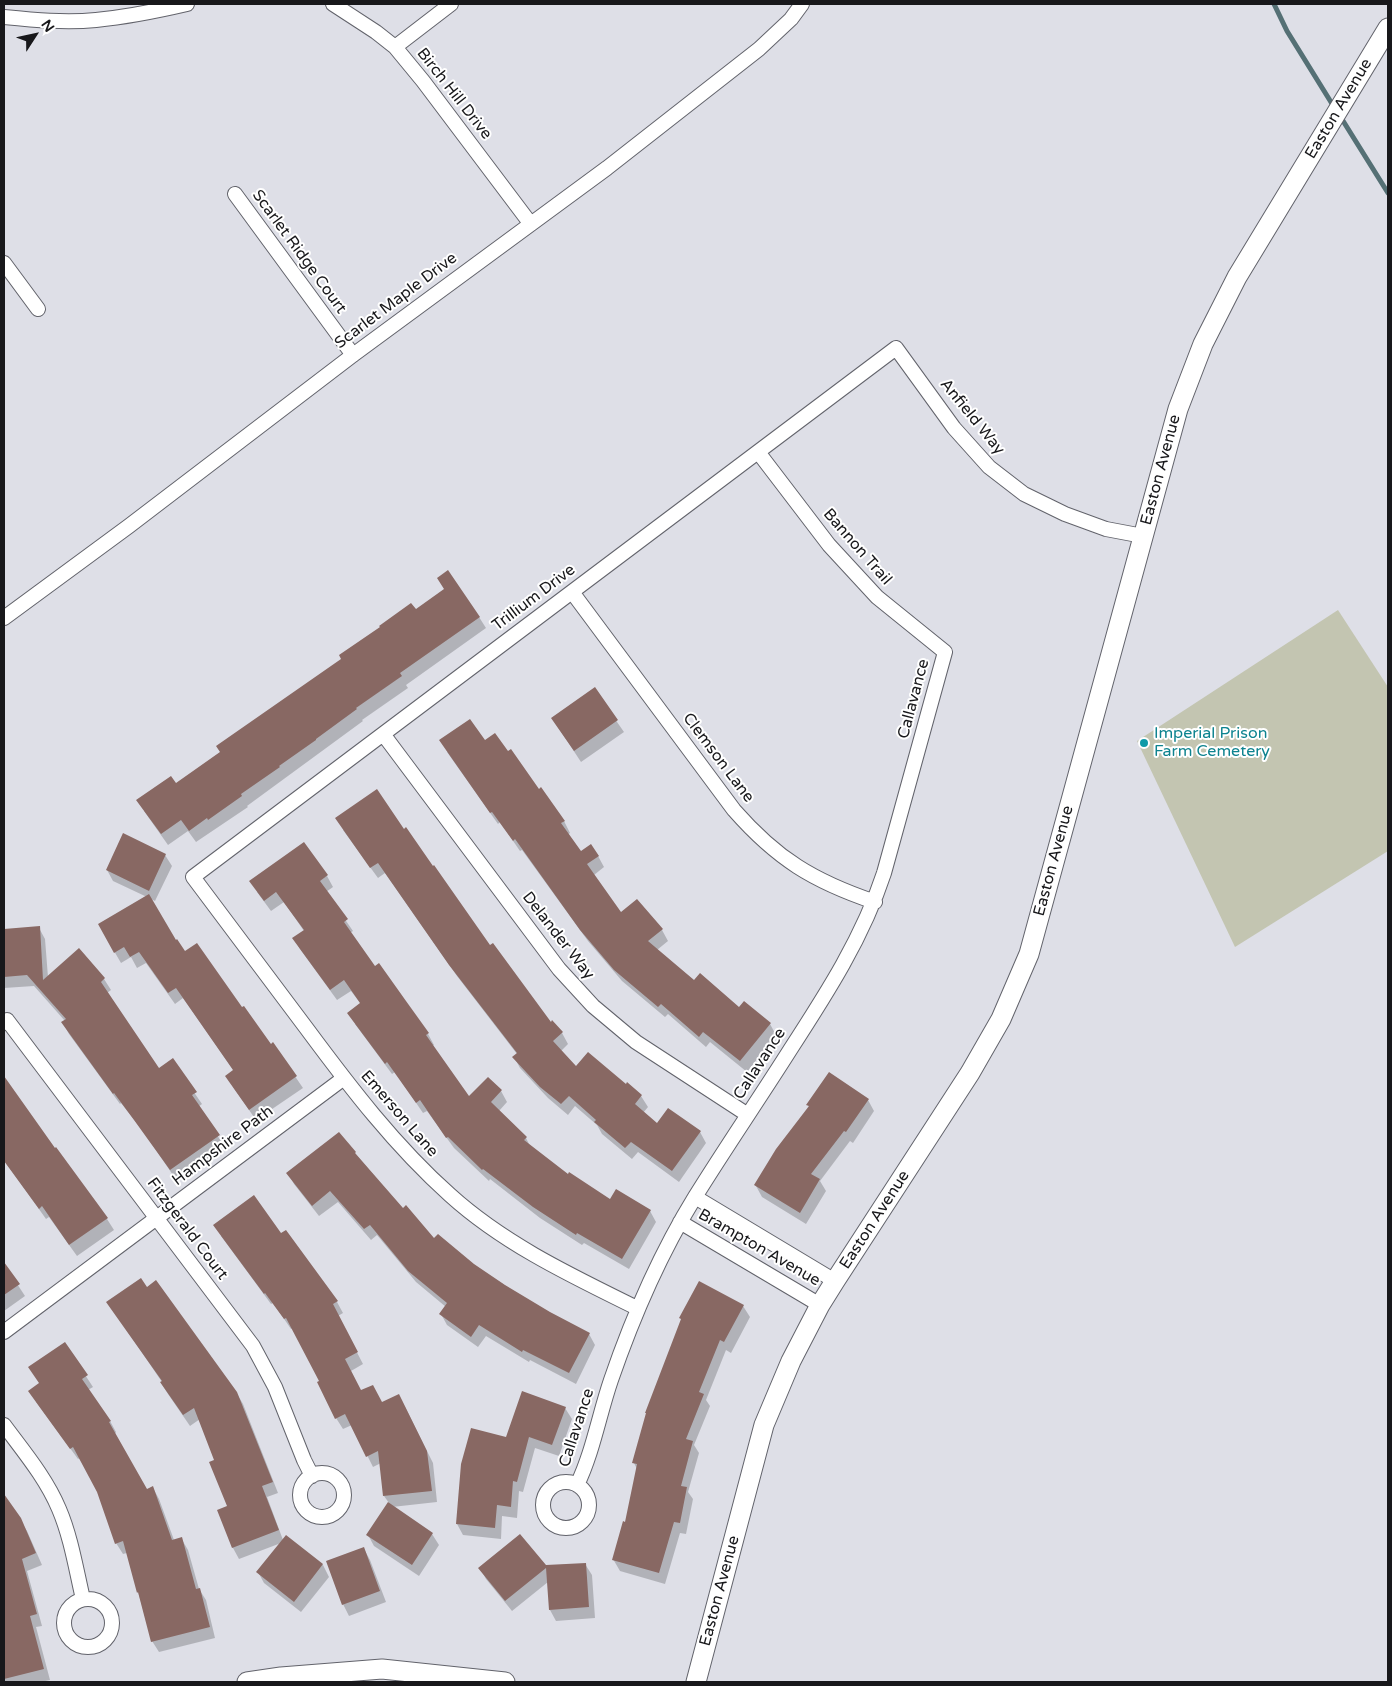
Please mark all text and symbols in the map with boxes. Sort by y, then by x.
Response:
north arrow [10,10,60,60]
text: N [38,17,58,36]
street label: Birch Hill Drive [412,44,496,144]
street label: Easton Avenue [1302,55,1376,163]
street label: Scarlet Ridge Court [248,186,350,318]
street label: Scarlet Maple Drive [331,249,461,353]
street label: Anfield Way [936,375,1008,459]
street label: Easton Avenue [1137,413,1185,527]
street label: Bannon Trail [819,505,895,589]
street label: Trillium Drive [489,561,579,635]
street label: Callavance [894,657,934,741]
street label: Clemson Lane [678,709,758,807]
place label: Imperial Prison Farm Cemetery [1154,724,1270,762]
marker: Imperial Prison Farm Cemetery [1138,737,1150,749]
street label: Easton Avenue [1030,804,1078,918]
street label: Delander Way [518,888,598,984]
street label: Callavance [730,1025,790,1103]
street label: Emerson Lane [356,1067,442,1161]
street label: Hampshire Path [169,1102,277,1190]
street label: Easton Avenue [836,1167,914,1273]
street label: Fitzgerald Court [142,1174,232,1284]
street label: Brampton Avenue [695,1205,823,1291]
street label: Callavance [555,1386,599,1470]
street label: Easton Avenue [696,1534,744,1648]

